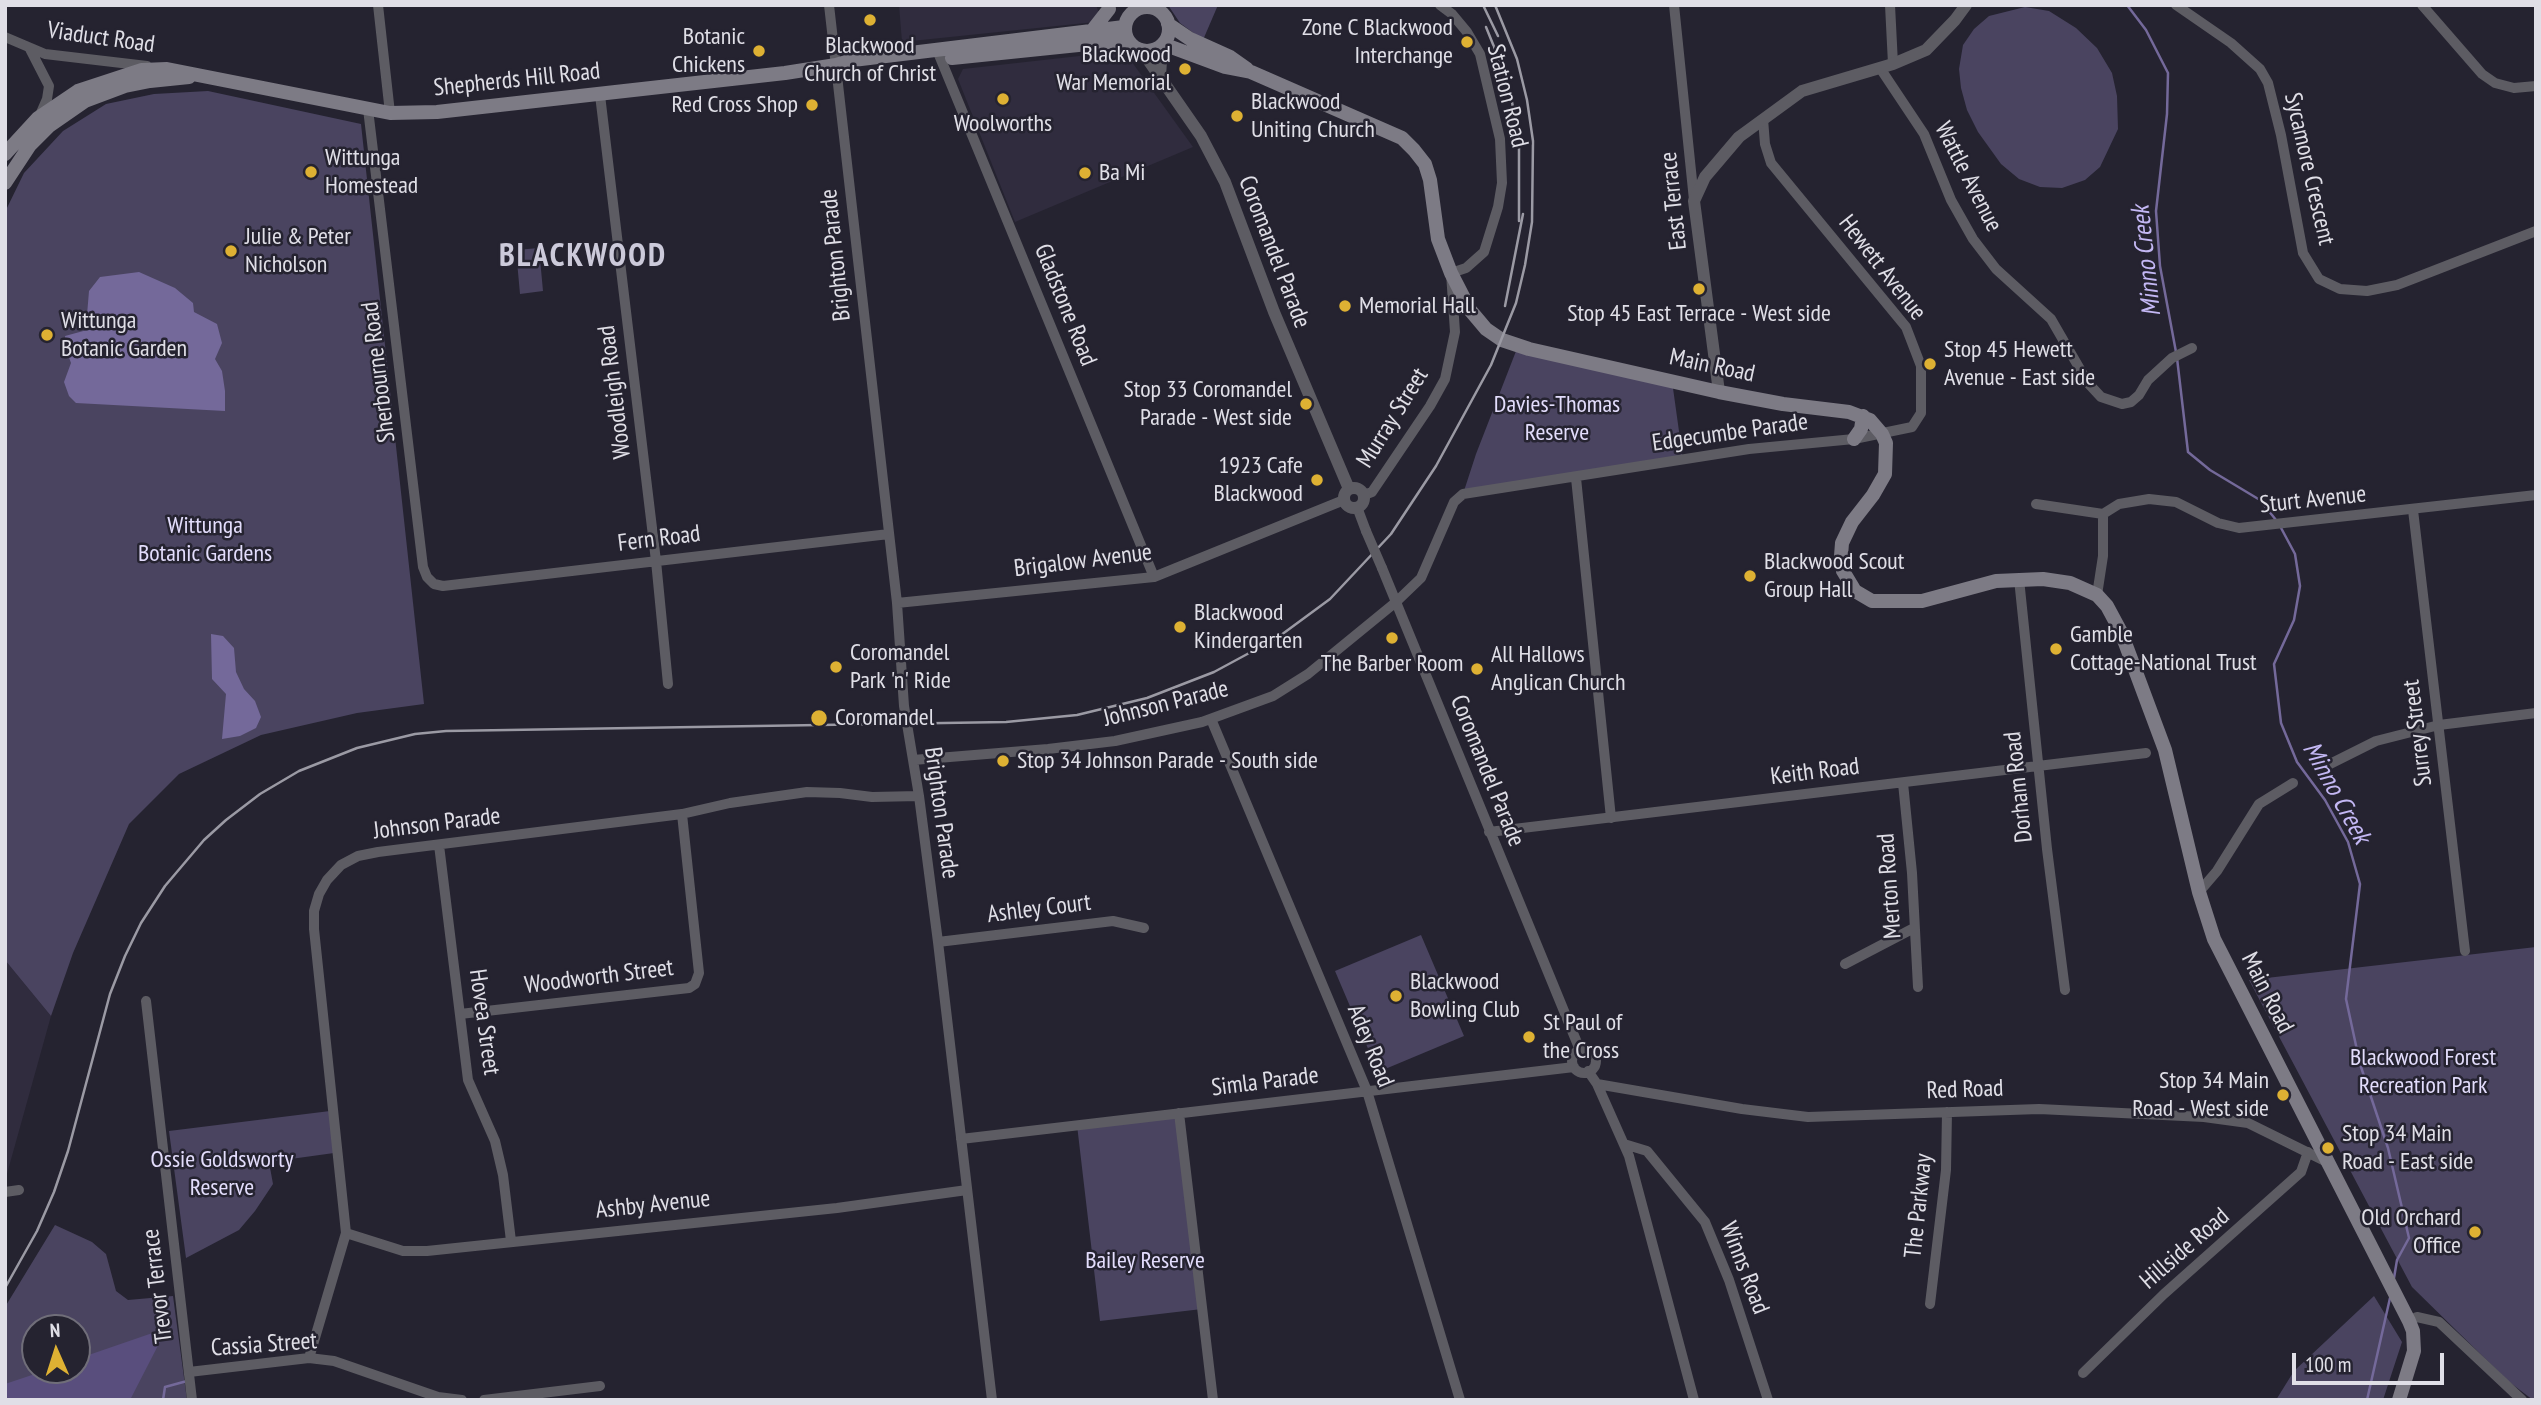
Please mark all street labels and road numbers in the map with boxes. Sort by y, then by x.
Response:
street label: Viaduct Road [46,16,156,60]
street label: Station Road [1480,41,1534,151]
street label: Shepherds Hill Road [432,57,602,103]
street label: Sycamore Crescent [2277,90,2341,248]
street label: Wattle Avenue [1928,117,2008,237]
street label: East Terrace [1655,150,1693,252]
street label: Coromandel Parade [1232,172,1316,332]
street label: Brighton Parade [815,188,857,322]
street label: Hewett Avenue [1832,210,1932,326]
street label: Gladstone Road [1028,240,1102,370]
street label: Sherbourne Road [356,300,402,444]
street label: Woodleigh Road [593,324,637,460]
street label: Main Road [1667,343,1757,389]
street label: Murray Street [1351,363,1435,473]
street label: Edgecumbe Parade [1650,408,1810,458]
street label: Sturt Avenue [2258,480,2368,520]
street label: Fern Road [616,520,702,558]
street label: Brigalow Avenue [1012,538,1154,584]
street label: Johnson Parade [1101,675,1231,733]
street label: Surrey Street [2397,678,2439,788]
street label: Coromandel Parade [1444,691,1530,851]
street label: Dorham Road [1999,730,2039,844]
street label: Brighton Parade [918,745,964,881]
street label: Keith Road [1769,752,1861,792]
street label: Johnson Parade [372,802,502,846]
street label: Merton Road [1872,832,1908,940]
street label: Ashley Court [986,888,1092,930]
street label: Main Road [2234,948,2300,1038]
street label: Woodworth Street [523,954,675,1000]
street label: Hovea Street [462,967,506,1077]
street label: Adey Road [1340,1001,1400,1091]
street label: Simla Parade [1210,1061,1320,1103]
street label: Red Road [1926,1074,2004,1106]
street label: The Parkway [1899,1152,1939,1260]
street label: Ashby Avenue [594,1185,712,1225]
street label: Hillside Road [2134,1202,2236,1296]
street label: Winns Road [1713,1218,1775,1318]
street label: Trevor Terrace [137,1227,179,1345]
street label: Cassia Street [210,1327,318,1363]

